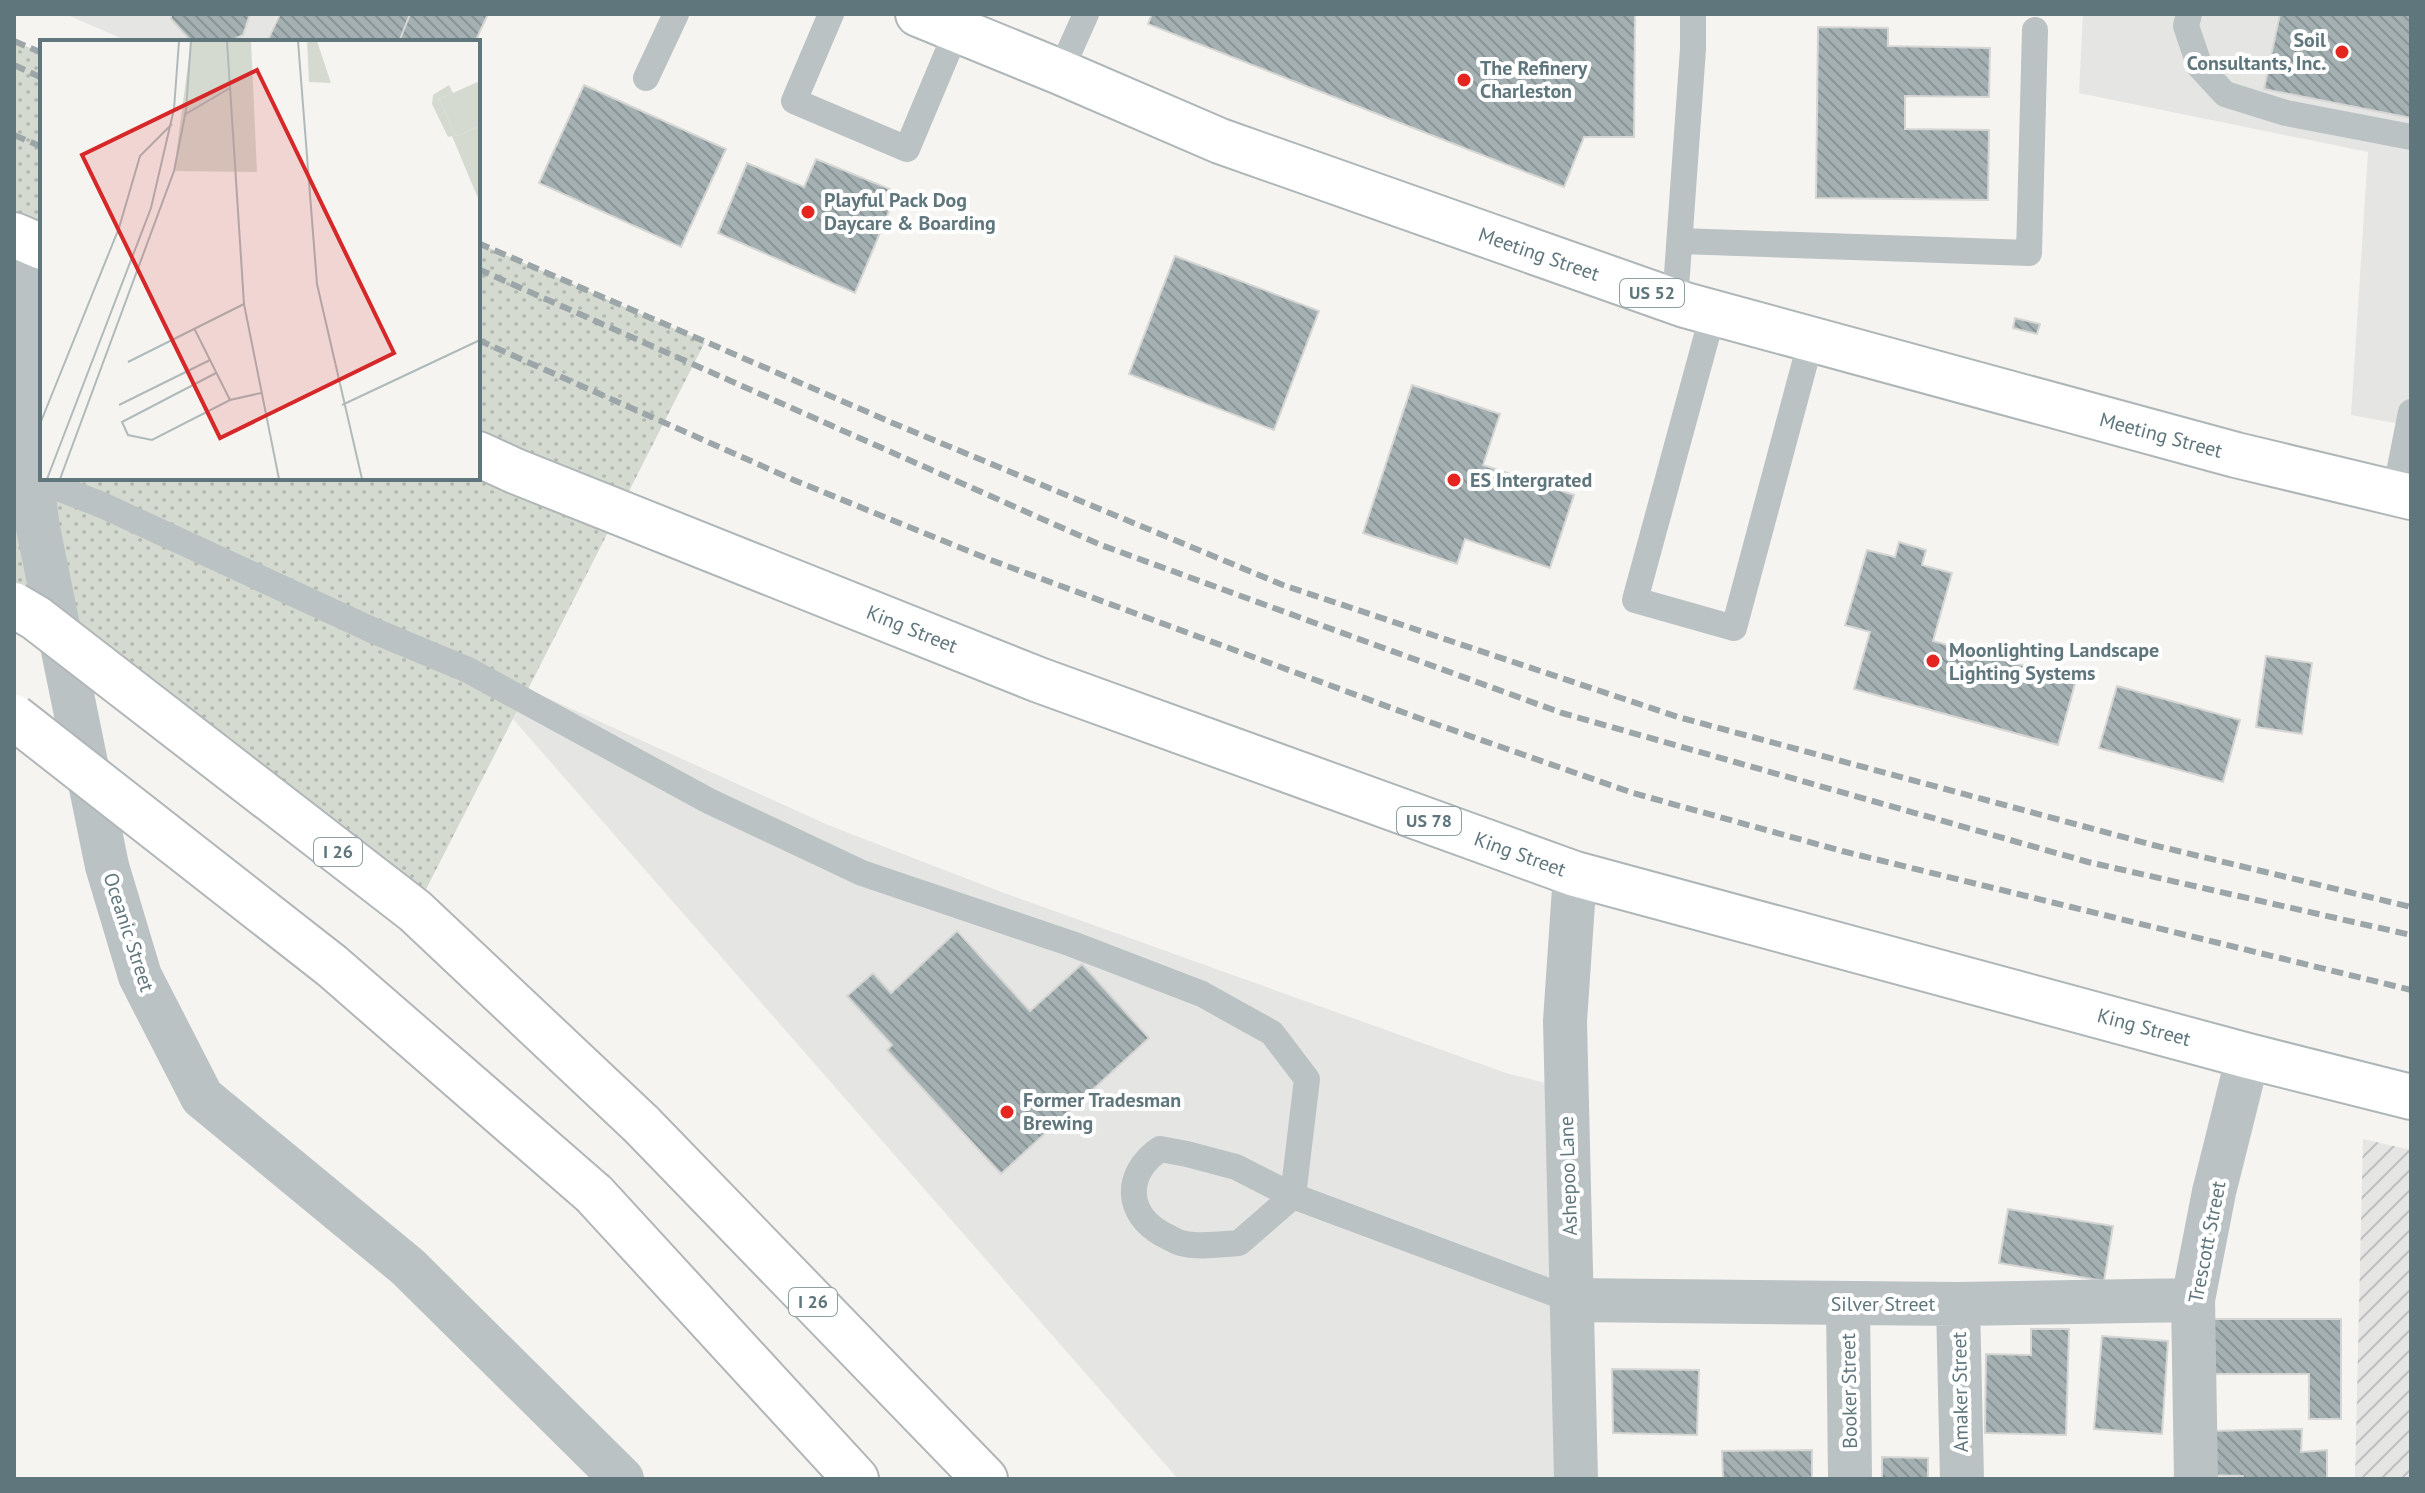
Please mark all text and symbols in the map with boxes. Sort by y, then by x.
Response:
place label: Soil Consultants, Inc. [2187,27,2326,76]
inset map [40,40,480,480]
marker: Soil Consultants, Inc. [2333,43,2351,61]
place label: The Refinery Charleston [1480,55,1588,104]
marker: The Refinery Charleston [1455,71,1473,89]
place label: Playful Pack Dog Daycare & Boarding [824,187,996,236]
marker: Playful Pack Dog Daycare & Boarding [799,203,817,221]
street label: Meeting Street [1475,221,1603,287]
road number: US 52 [1620,279,1684,307]
street label: Meeting Street [2097,406,2226,464]
place label: ES Intergrated [1470,467,1592,493]
marker: ES Intergrated [1445,471,1463,489]
street label: King Street [863,599,961,659]
place label: Moonlighting Landscape Lighting Systems [1949,637,2159,686]
marker: Moonlighting Landscape Lighting Systems [1924,652,1942,670]
road number: US 78 [1397,807,1461,835]
street label: King Street [1471,825,1570,883]
road number: I 26 [314,838,362,866]
street label: Oceanic Street [98,869,161,995]
street label: King Street [2094,1002,2194,1052]
place label: Former Tradesman Brewing [1023,1087,1181,1136]
marker: Former Tradesman Brewing [998,1103,1016,1121]
street label: Ashepoo Lane [1553,1116,1583,1236]
street label: Trescott Street [2182,1179,2232,1305]
road number: I 26 [789,1288,837,1316]
street label: Silver Street [1831,1291,1936,1317]
street label: Amaker Street [1946,1331,1974,1453]
street label: Booker Street [1835,1333,1863,1449]

